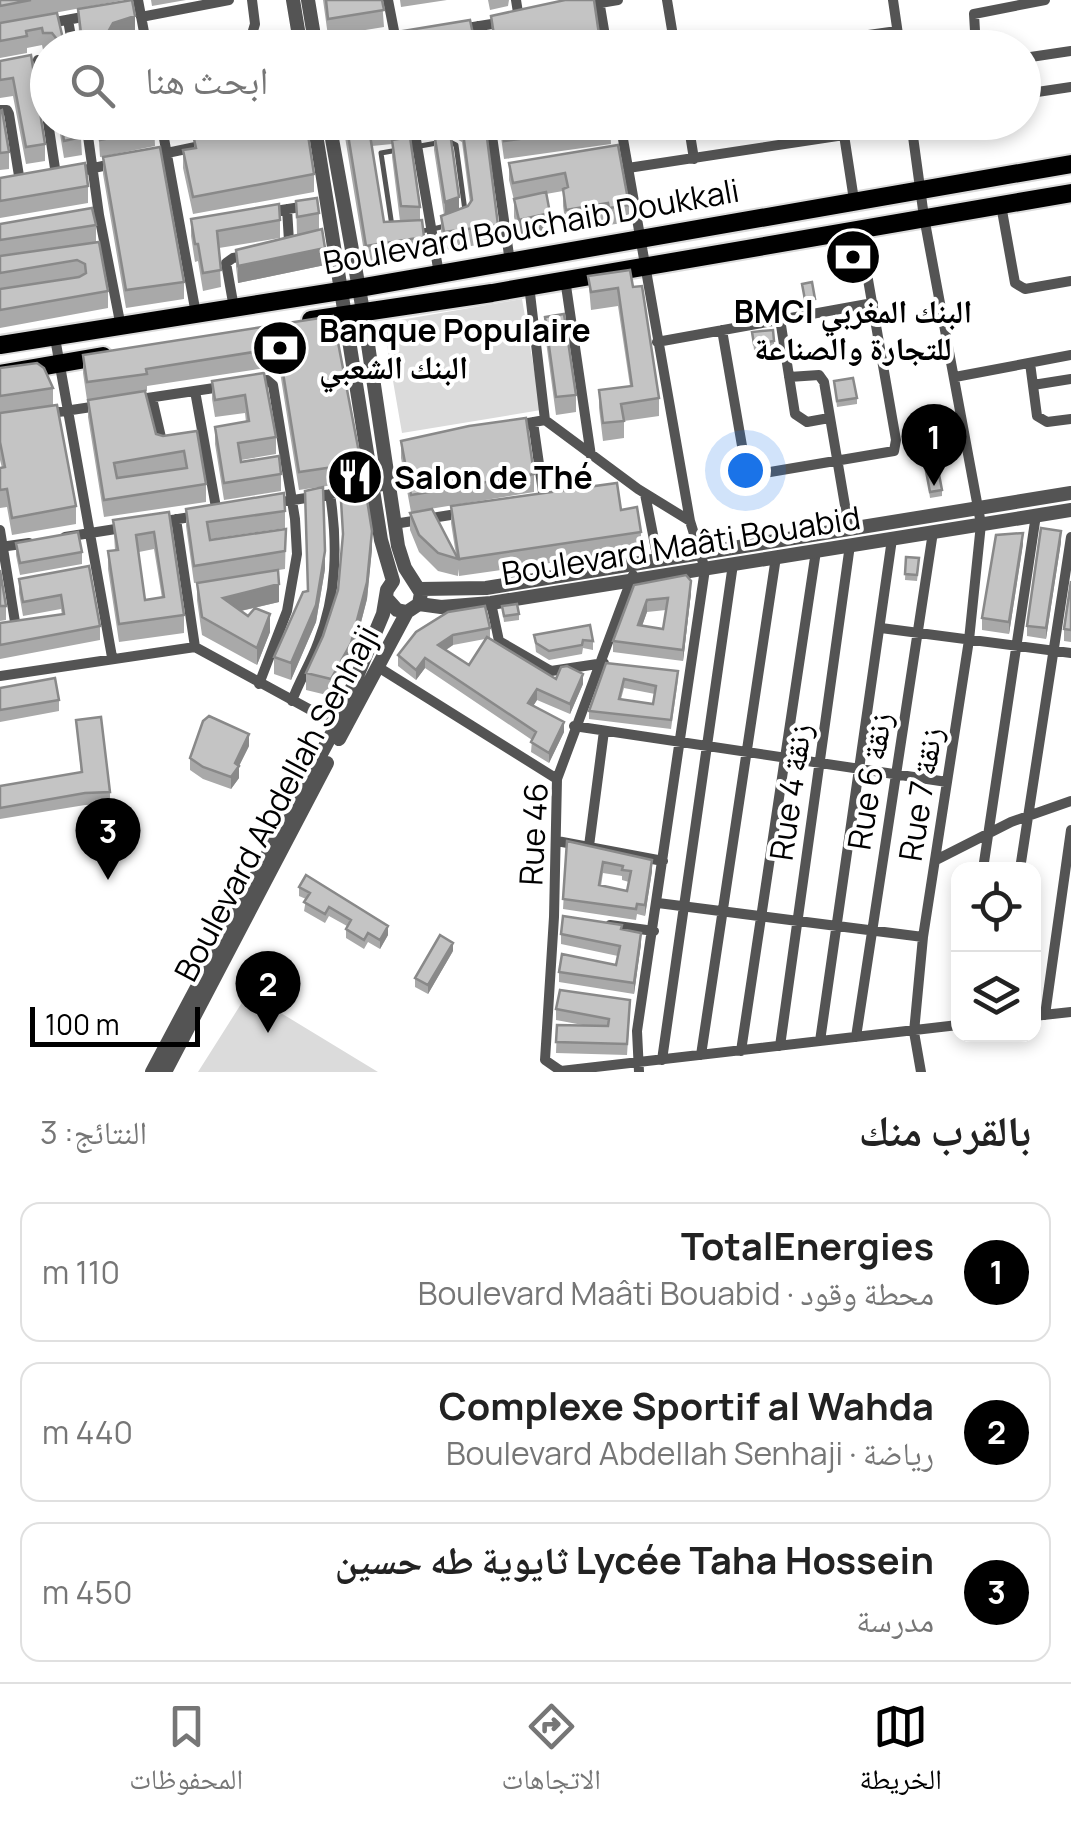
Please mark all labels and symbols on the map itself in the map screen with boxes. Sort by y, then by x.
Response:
street label: Boulevard Bouchaib Doukkali [320,168,742,284]
bank icon: BMCI البنك المغربي للتجارة والصناعة [823,227,883,287]
place label: BMCI البنك المغربي للتجارة والصناعة [734,289,972,370]
place label: Banque Populaire البنك الشعبي [319,308,591,393]
bank icon: Banque Populaire البنك الشعبي [250,318,310,378]
pin: 1 [902,404,966,486]
your location [720,445,771,496]
restaurant icon: Salon de Thé [325,447,385,507]
place label: Salon de Thé [394,455,593,499]
street label: Boulevard Maâti Bouabid [499,495,863,595]
street label: Boulevard Abdellah Senhaji [163,617,389,989]
street label: Rue 6 زنقة [836,709,902,853]
street label: Rue 4 زنقة [759,721,821,863]
street label: Rue 7 زنقة [888,724,952,864]
street label: Rue 46 [508,781,558,887]
pin: 3 [76,798,140,880]
pin: 2 [236,950,300,1033]
scale bar [30,1002,200,1046]

